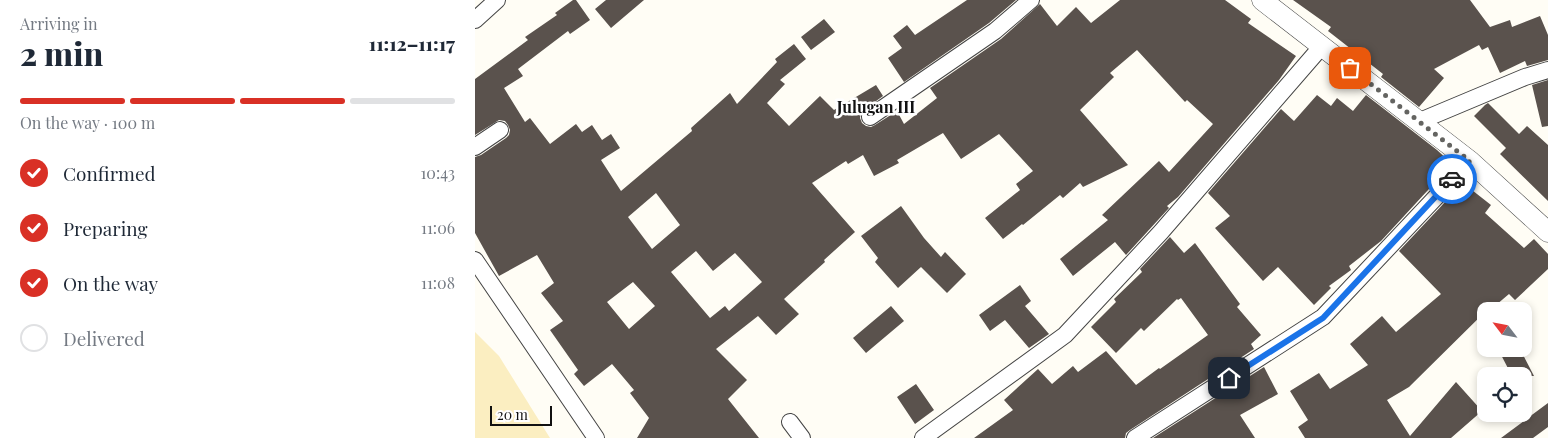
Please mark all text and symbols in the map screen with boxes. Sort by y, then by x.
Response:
text: Arriving in [20,13,98,34]
text: 11:12–11:17 [369,30,455,56]
text: 2 min [20,31,103,74]
pin [1329,47,1371,89]
icon: bag [1336,54,1364,82]
district label: Julugan III [836,96,915,117]
text: On the way · 100 m [20,112,155,133]
courier [1427,154,1477,204]
icon: check [20,159,48,187]
text: Confirmed [63,160,156,186]
text: 10:43 [420,162,455,183]
icon: car [1438,165,1466,193]
icon: check [20,214,48,242]
text: Preparing [63,215,148,241]
text: 11:06 [421,217,455,238]
icon: check [20,269,48,297]
text: On the way [63,270,158,296]
text: 11:08 [421,272,455,293]
north arrow [1477,302,1533,358]
map controls [1477,302,1532,422]
text: Delivered [63,325,145,351]
pin [1208,357,1250,399]
icon: home [1215,364,1243,392]
button: locate [1477,367,1532,422]
scale bar [490,403,553,426]
text: 20 m [497,405,528,424]

